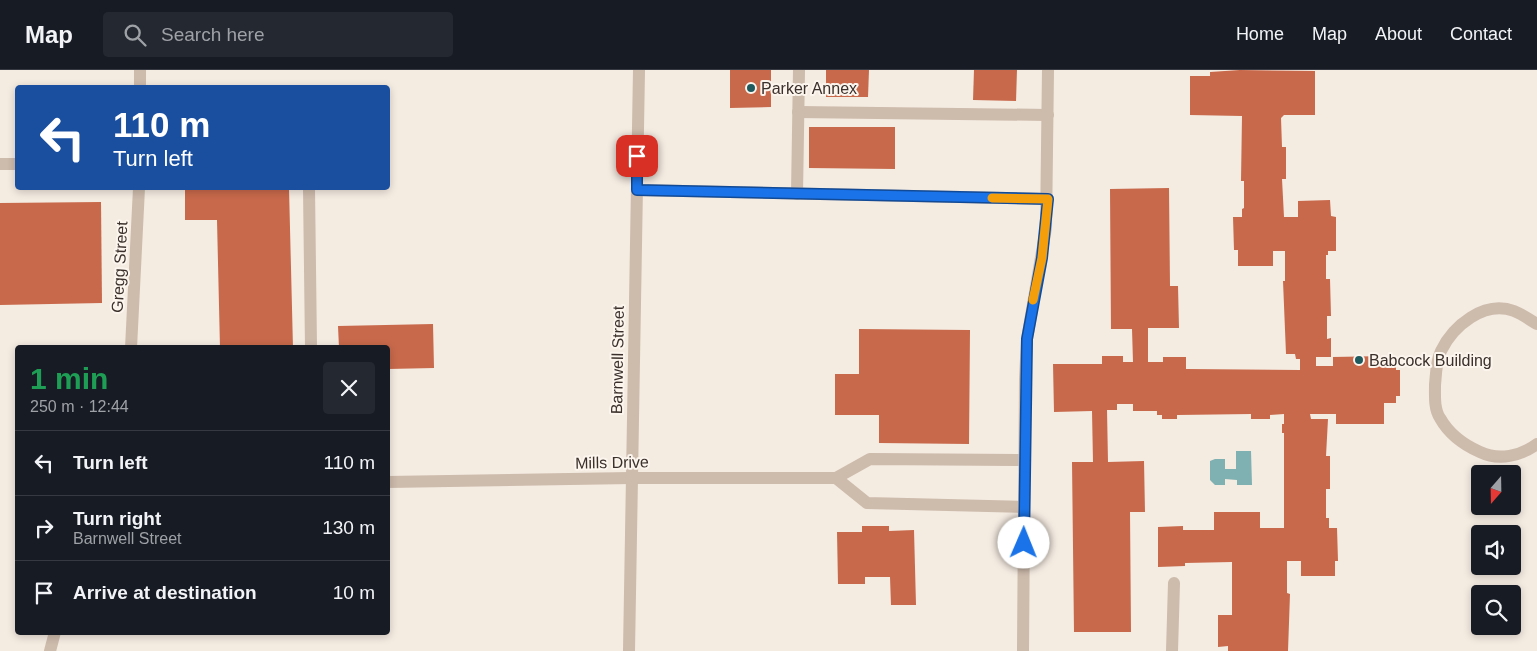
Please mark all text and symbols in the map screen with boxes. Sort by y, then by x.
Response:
search box [103,12,453,57]
text: Map [25,21,73,48]
icon: search [121,21,149,49]
text: Search here [161,24,265,45]
text: Home [1236,24,1284,44]
text: Map [1312,24,1347,44]
text: About [1375,24,1422,44]
text: Contact [1450,24,1512,44]
place label: Parker Annex [761,80,857,97]
marker: Parker Annex [745,82,757,94]
icon: left [30,105,95,170]
text: 110 m [113,105,210,144]
pin [616,135,658,177]
icon: arrive [623,142,651,170]
text: Turn left [113,146,193,171]
street label: Gregg Street [109,220,130,313]
street label: Barnwell Street [608,305,627,414]
place label: Babcock Building [1369,352,1492,369]
marker: Babcock Building [1353,354,1365,366]
text: 1 min [30,362,108,395]
button: close [323,362,375,414]
text: 250 m · 12:44 [30,398,129,415]
icon: left [30,449,58,477]
text: Turn left [73,452,148,473]
text: 110 m [324,452,375,473]
street label: Mills Drive [575,453,649,472]
north arrow [1471,465,1521,515]
map controls [1471,465,1521,635]
text: Turn right [73,508,161,529]
icon: right [30,514,58,542]
position arrow [997,516,1049,568]
text: 130 m [322,517,375,538]
button: sound [1471,525,1521,575]
text: Barnwell Street [73,530,182,547]
icon: arrive [30,579,58,607]
text: Arrive at destination [73,582,257,603]
text: 10 m [333,582,375,603]
button: search [1471,585,1521,635]

